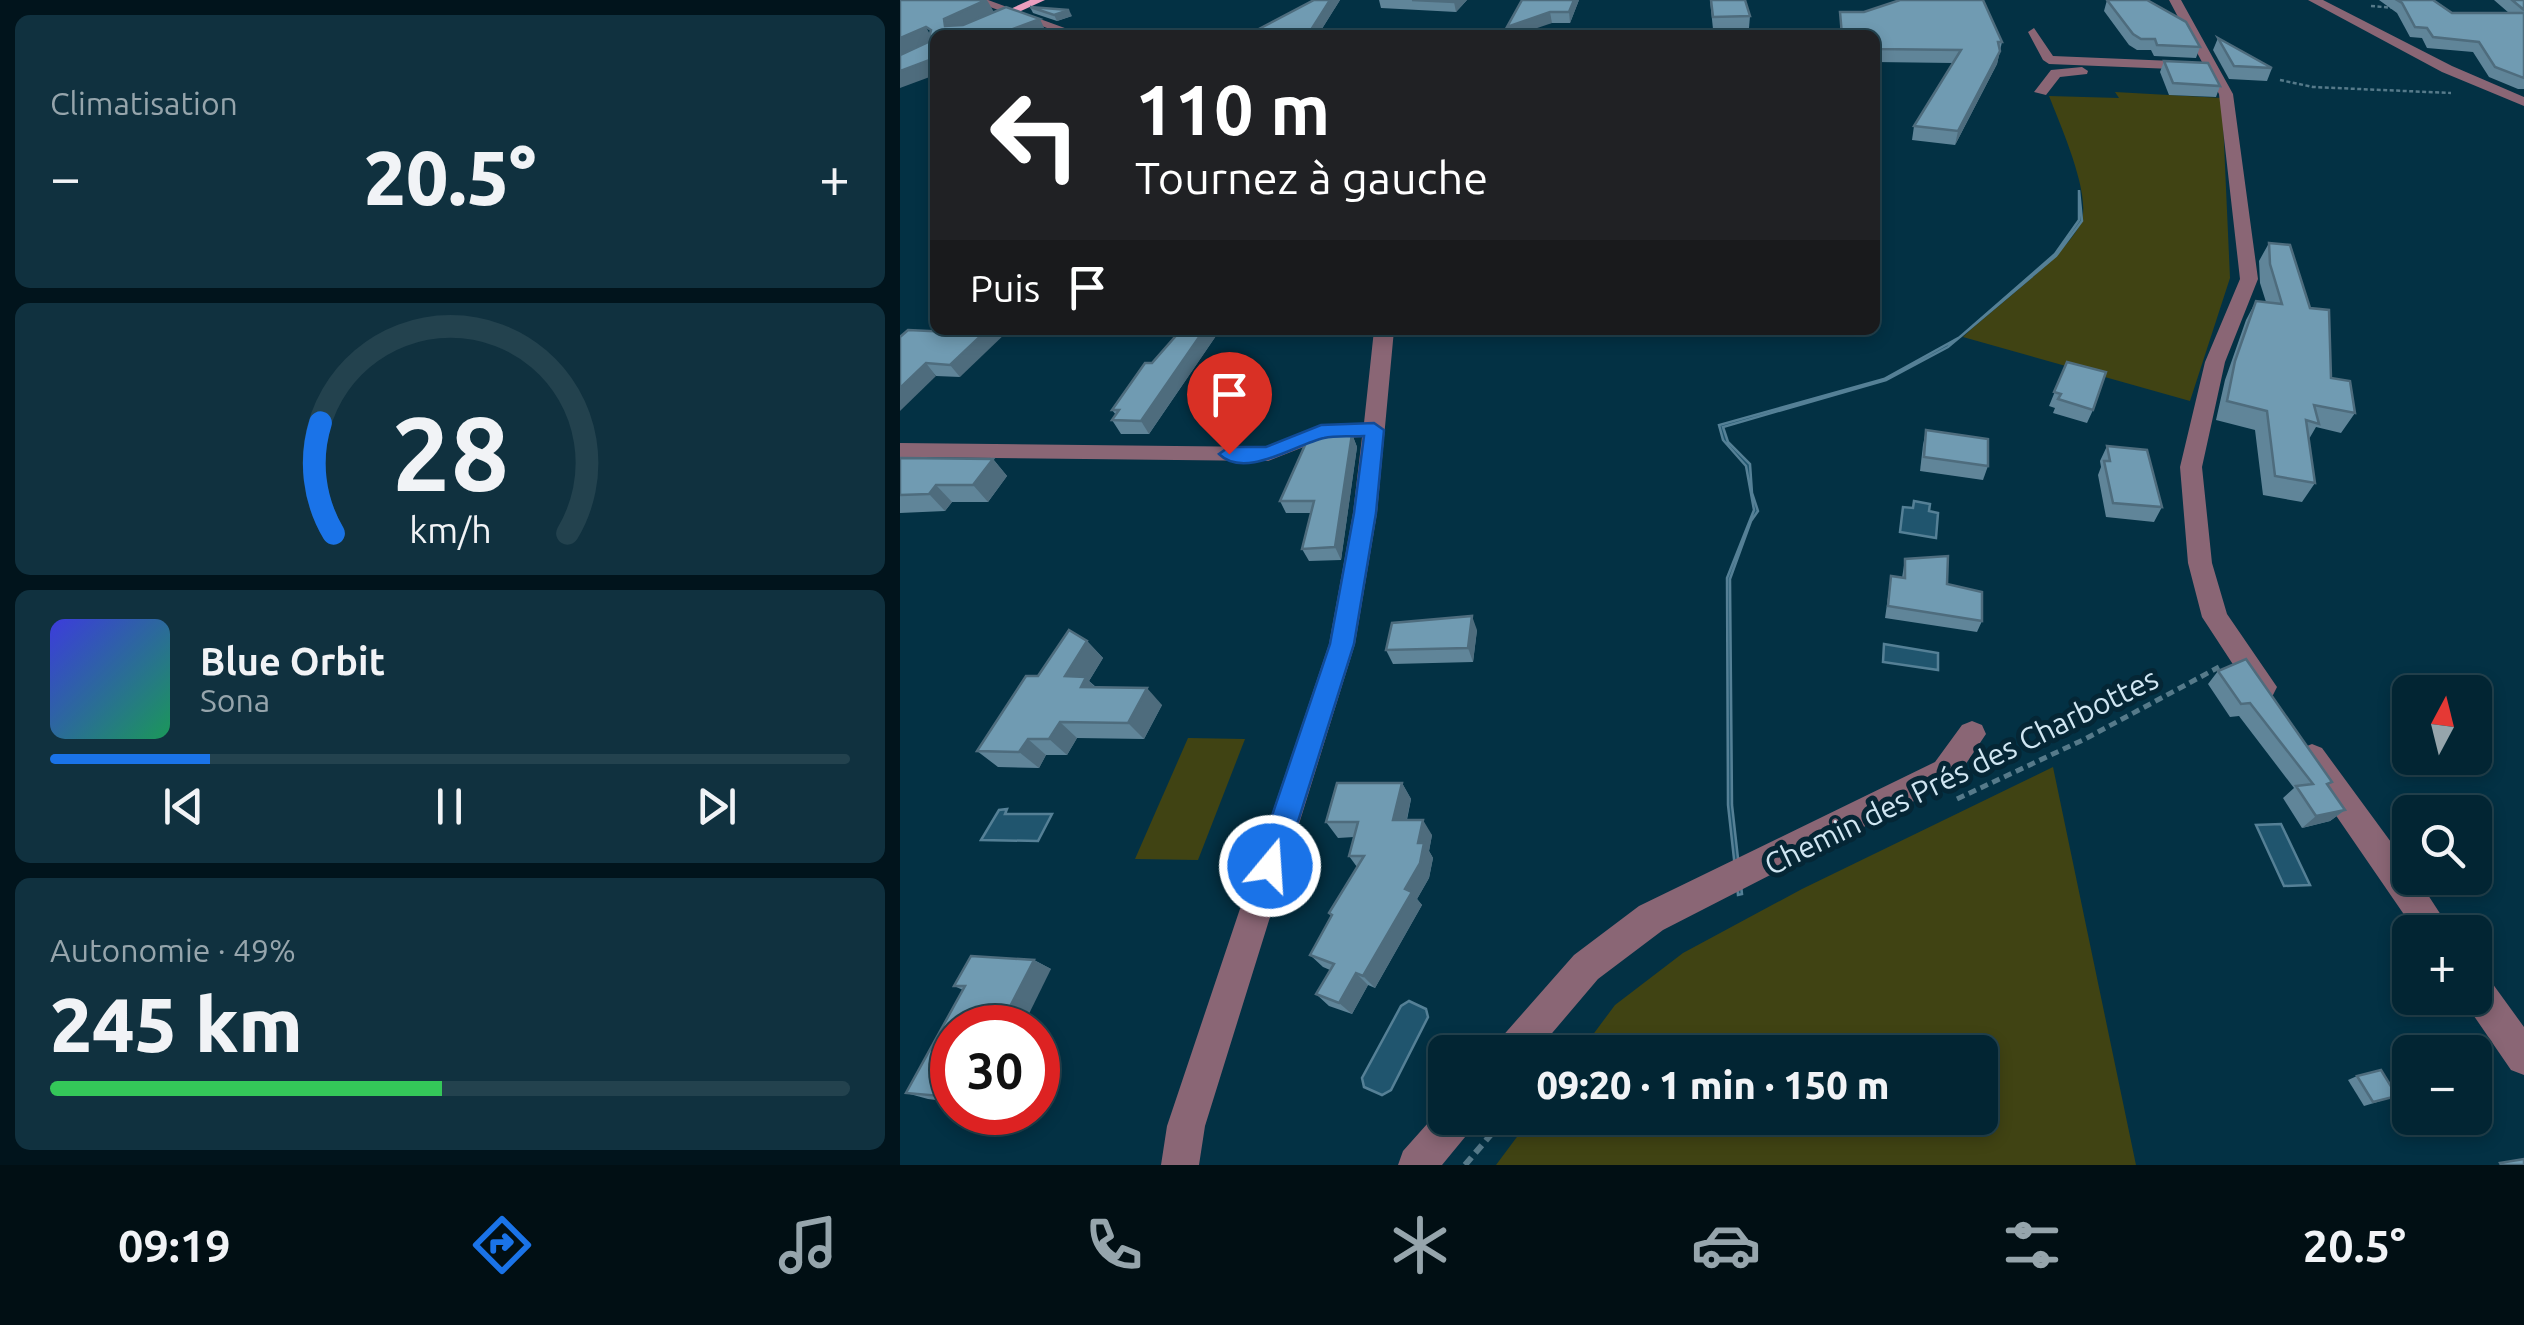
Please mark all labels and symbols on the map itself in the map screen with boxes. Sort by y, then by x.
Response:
pin [1187,352,1272,455]
street label: Chemin des Prés des Charbottes [1759,661,2163,881]
north arrow [2392,675,2492,775]
position arrow [1218,814,1322,918]
speed limit sign: 30 [930,1005,1060,1135]

